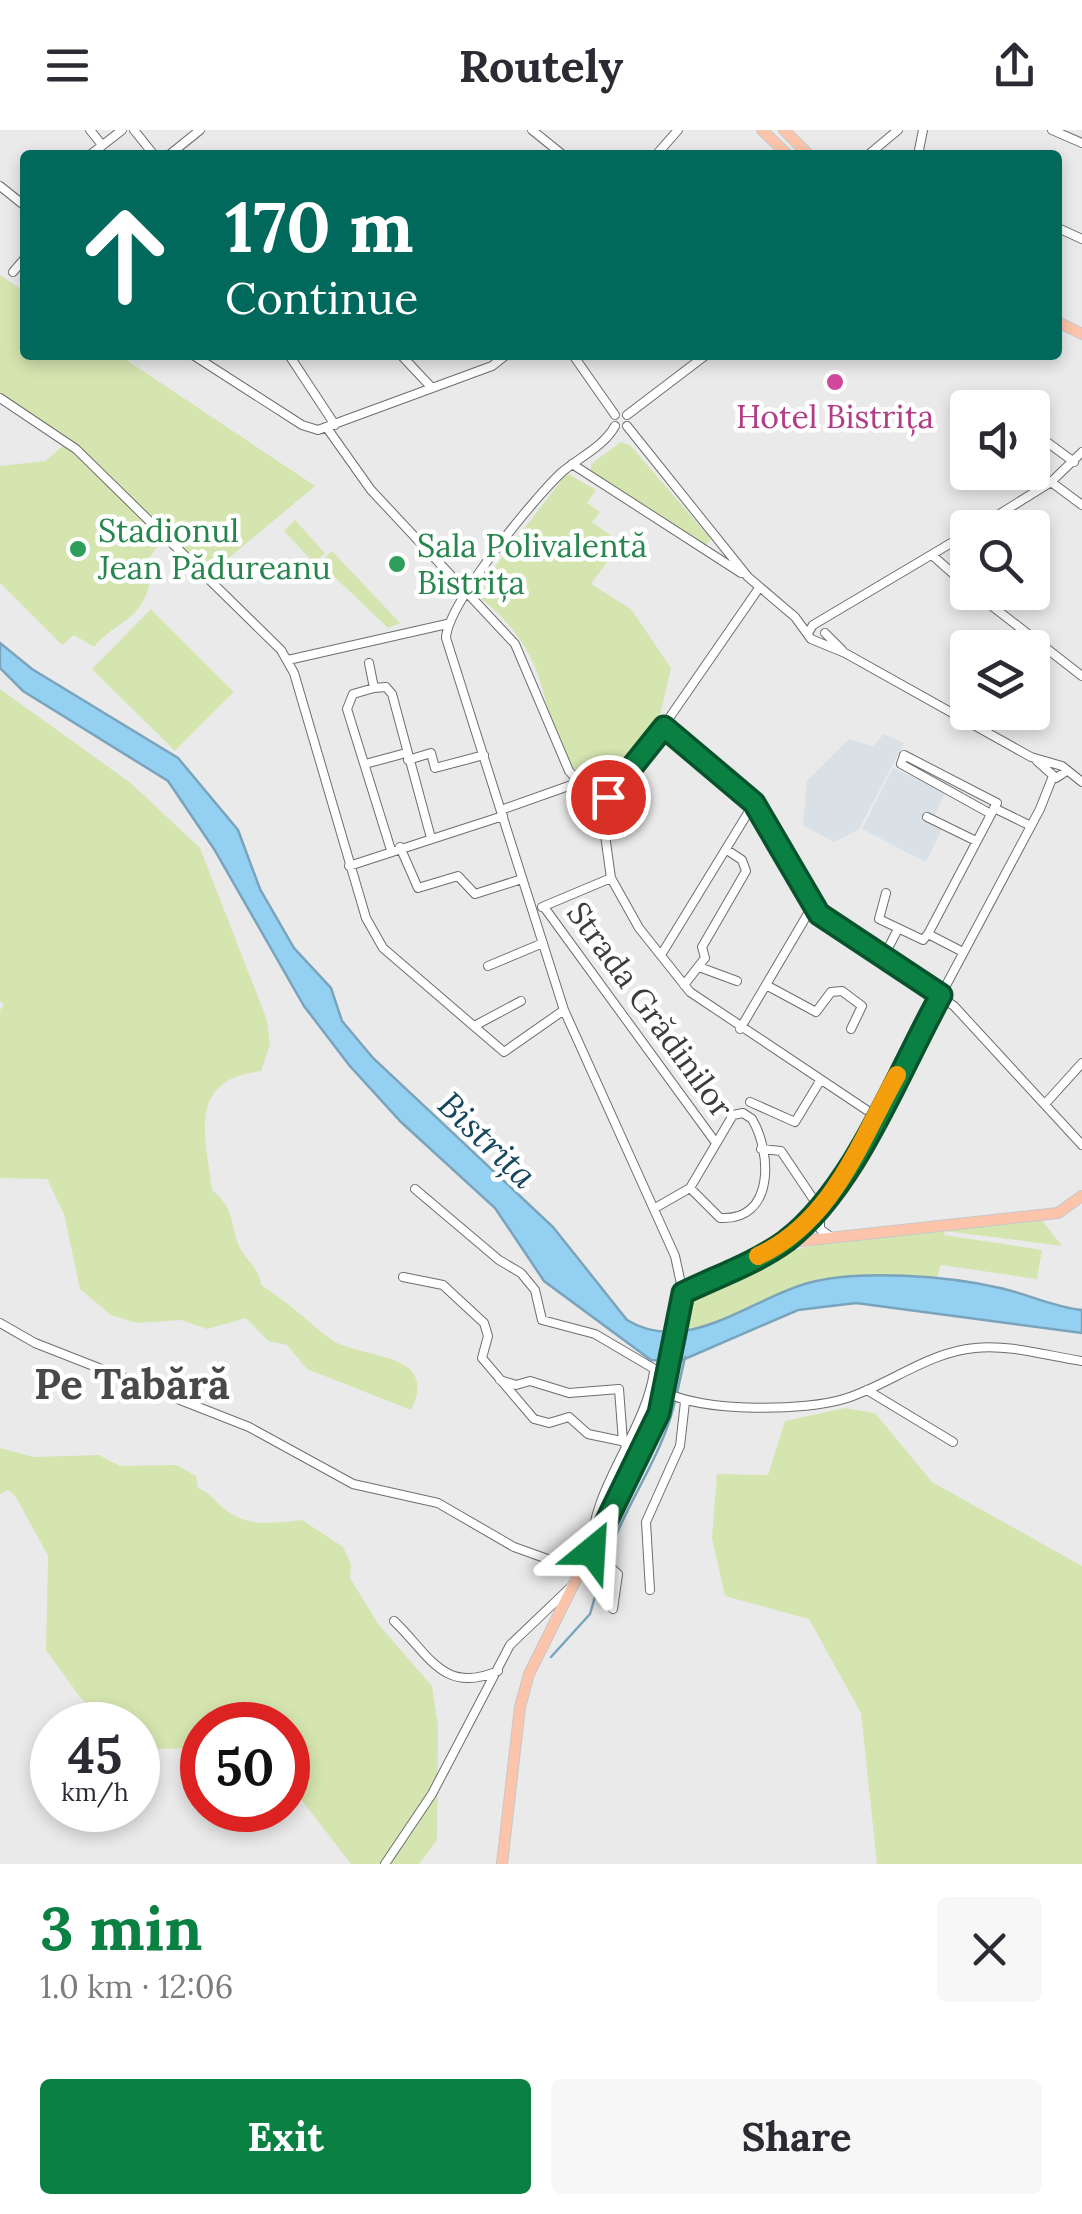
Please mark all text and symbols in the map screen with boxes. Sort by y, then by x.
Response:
text: Routely [459,37,623,94]
icon: menu [40,38,95,93]
icon: share [987,38,1042,93]
text: 170 m [225,182,414,271]
icon: ahead [60,190,190,320]
text: Continue [225,269,418,326]
marker: Hotel Bistrița [824,371,846,393]
map controls [950,390,1050,730]
button: sound [950,390,1050,490]
place label: Hotel Bistrița [736,396,934,437]
place label: Stadionul Jean Pădureanu [97,510,331,588]
button: search [950,510,1050,610]
place label: Sala Polivalentă Bistrița [417,525,647,603]
marker: Stadionul Jean Pădureanu [67,538,89,560]
marker: Sala Polivalentă Bistrița [386,553,408,575]
button: layers [950,630,1050,730]
pin [566,755,651,840]
icon: arrive [581,770,636,825]
street label: Strada Grădinilor [558,894,743,1126]
water label: Bistrița [429,1082,547,1198]
district label: Pe Tabără [34,1357,230,1411]
position arrow [540,1499,644,1603]
speed limit sign: 50 [180,1702,310,1832]
text: 45 [68,1723,122,1787]
text: km/h [61,1776,129,1808]
text: 3 min [40,1890,202,1966]
button: close [937,1897,1042,2002]
text: 1.0 km · 12:06 [40,1966,233,2007]
button: Exit [40,2079,531,2194]
button: Share [551,2079,1042,2194]

